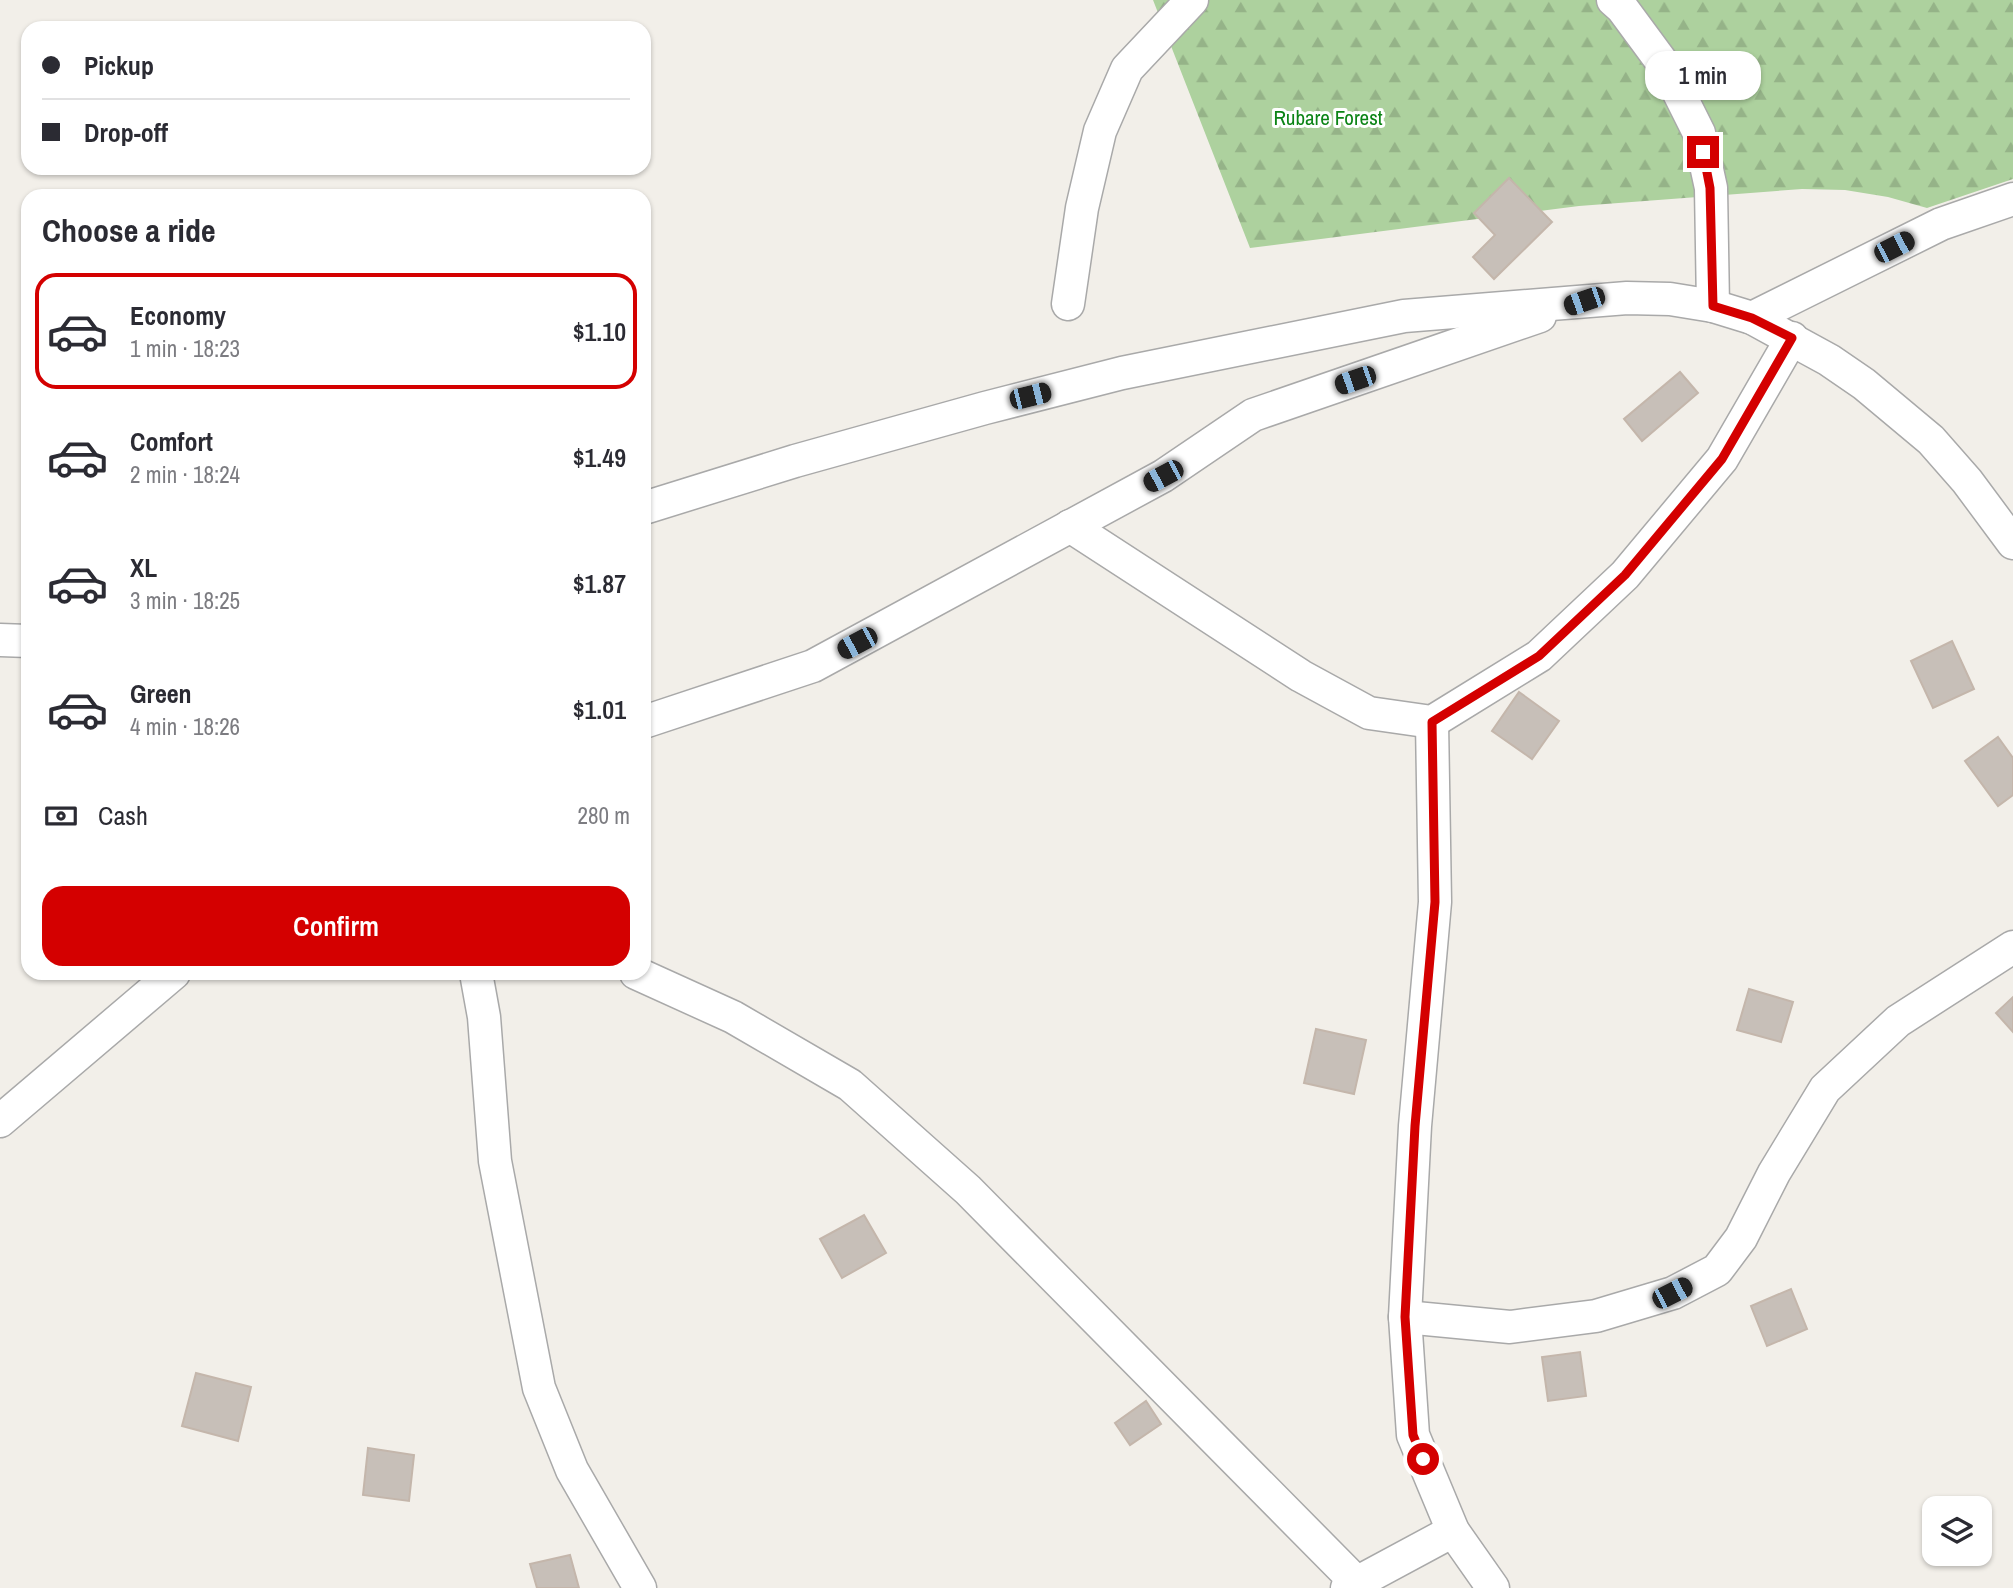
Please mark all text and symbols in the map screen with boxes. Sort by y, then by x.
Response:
text: Pickup [84,48,154,83]
callout: 1 min [1645,51,1761,100]
text: 1 min [1679,60,1727,91]
park label: Rubare Forest [1273,103,1383,132]
text: Drop-off [84,115,168,150]
route end [1687,136,1719,168]
text: Choose a ride [42,209,216,252]
car [1871,228,1918,266]
car [1561,284,1608,318]
text: Economy [130,298,226,333]
icon: car [46,300,109,363]
text: $1.10 [573,314,626,349]
text: 1 min · 18:23 [130,333,240,364]
car [1332,363,1379,397]
car [1008,381,1053,411]
text: Comfort [130,424,213,459]
icon: car [46,426,109,489]
text: $1.49 [573,440,626,475]
car [1140,457,1187,495]
text: 2 min · 18:24 [130,459,240,490]
text: XL [130,550,157,585]
icon: car [46,552,109,615]
text: $1.87 [573,566,626,601]
text: 3 min · 18:25 [130,585,240,616]
car [834,624,881,662]
text: Green [130,676,192,711]
icon: car [46,678,109,741]
text: $1.01 [573,692,626,727]
text: 4 min · 18:26 [130,711,240,742]
icon: cash [42,797,80,835]
text: Cash [98,798,148,833]
text: 280 m [578,800,630,831]
button: Confirm [42,886,630,966]
car [1649,1274,1696,1312]
route start [1407,1443,1439,1475]
map controls [1922,1496,1992,1566]
button: layers [1922,1496,1992,1566]

